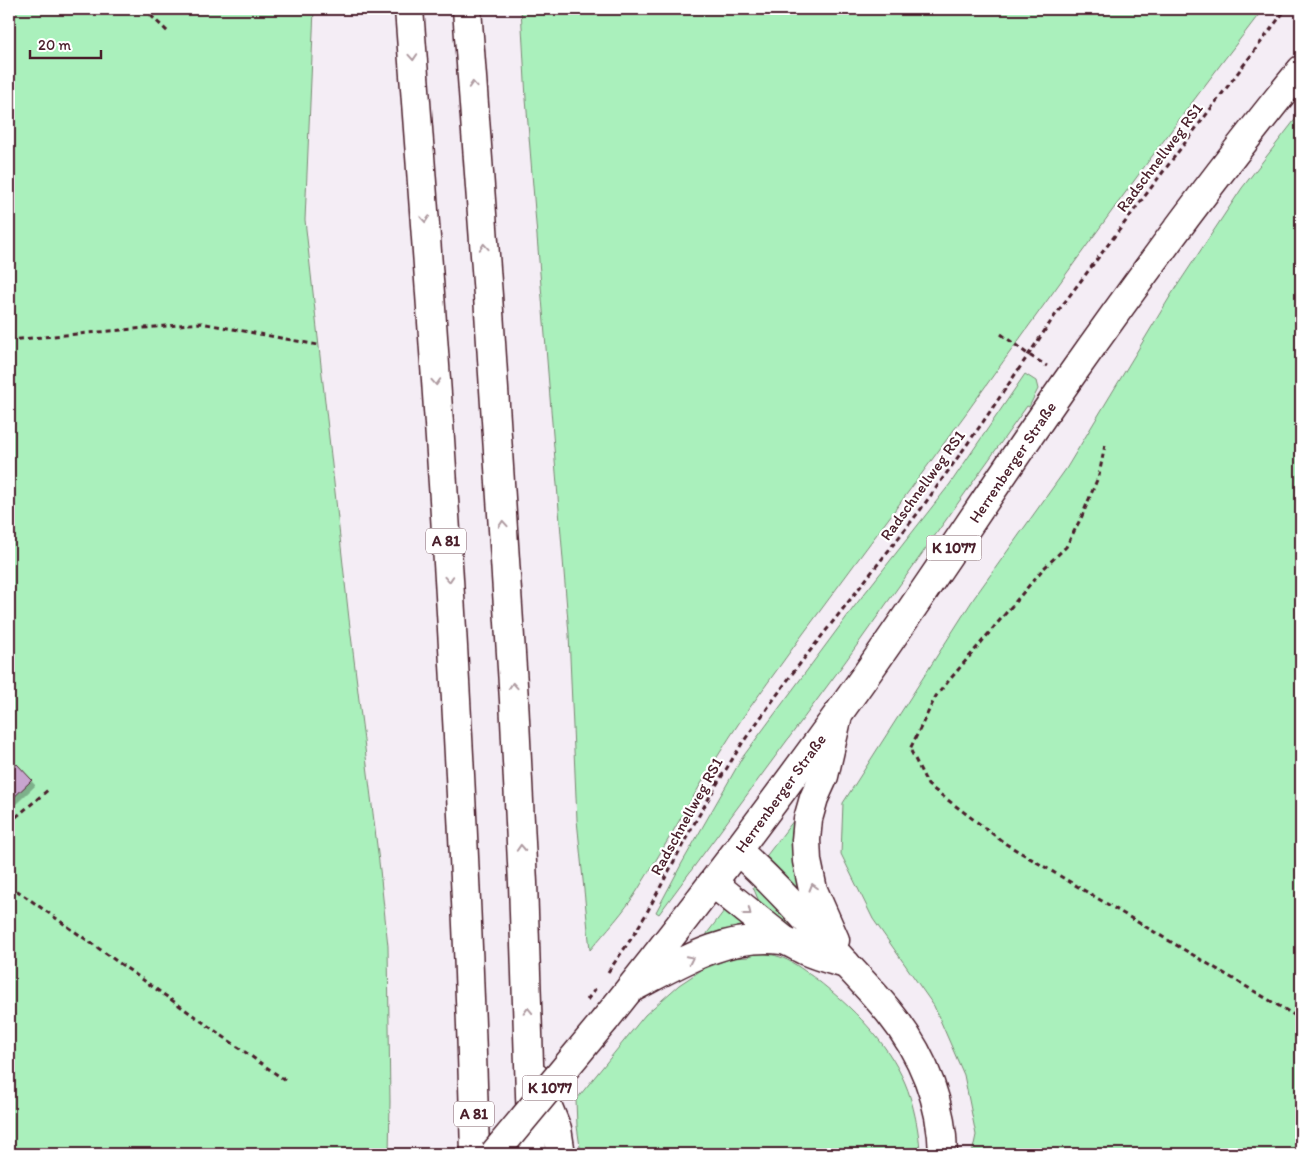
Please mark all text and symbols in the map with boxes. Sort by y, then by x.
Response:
scale bar [30,28,101,60]
text: 20 m [38,36,72,54]
one-way arrow [407,54,418,62]
one-way arrow [468,81,479,89]
street label: Radschnellweg RS1 [1112,99,1207,216]
one-way arrow [419,216,430,224]
one-way arrow [479,243,490,251]
one-way arrow [430,378,441,386]
street label: Herrenberger Straße [965,398,1060,527]
street label: Radschnellweg RS1 [876,426,969,544]
one-way arrow [498,519,509,527]
road number: A 81 [426,528,466,554]
road number: K 1077 [926,536,982,560]
one-way arrow [443,575,454,583]
one-way arrow [508,682,519,690]
street label: Herrenberger Straße [731,730,830,856]
street label: Radschnellweg RS1 [646,754,727,878]
one-way arrow [516,844,527,852]
one-way arrow [809,883,819,892]
one-way arrow [742,906,751,914]
one-way arrow [684,955,693,965]
one-way arrow [523,1006,533,1014]
road number: K 1077 [522,1076,578,1100]
road number: A 81 [454,1102,494,1126]

